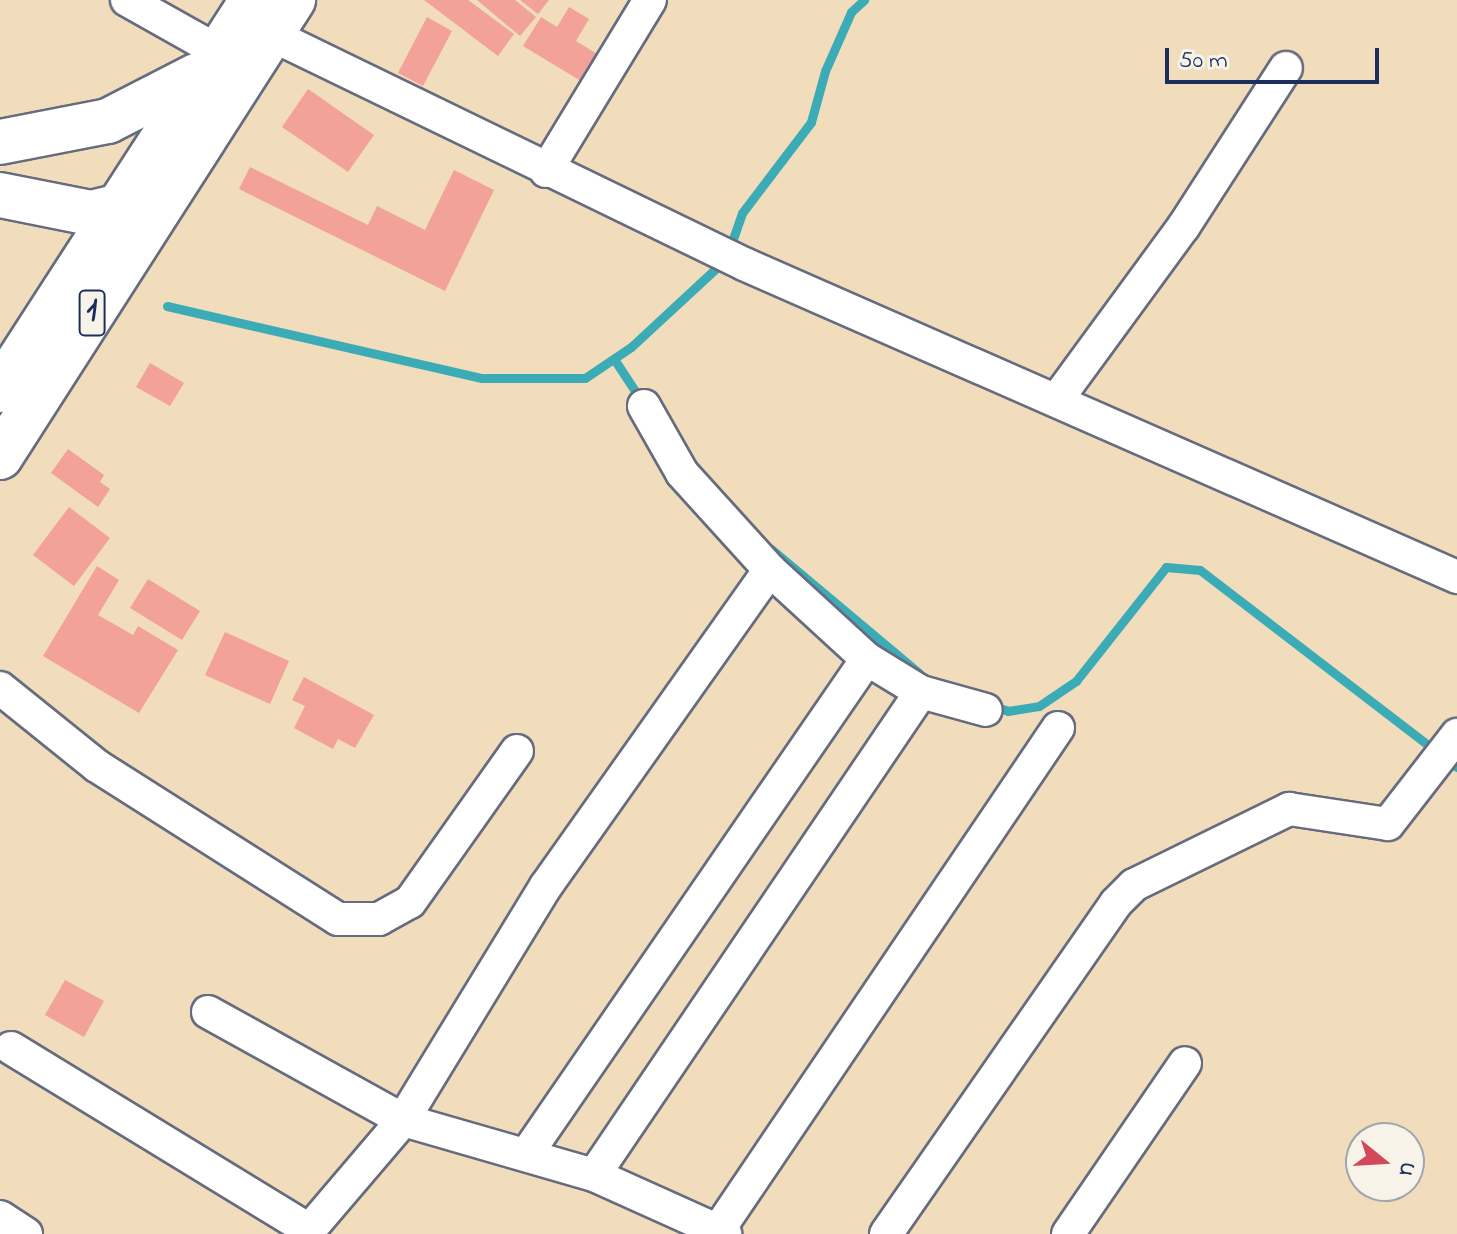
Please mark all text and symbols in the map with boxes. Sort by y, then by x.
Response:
scale bar [1169,32,1383,82]
text: 50 m [1179,44,1228,79]
road number: 1 [78,283,106,343]
north arrow [1345,1122,1425,1202]
text: U [1389,1157,1423,1180]

